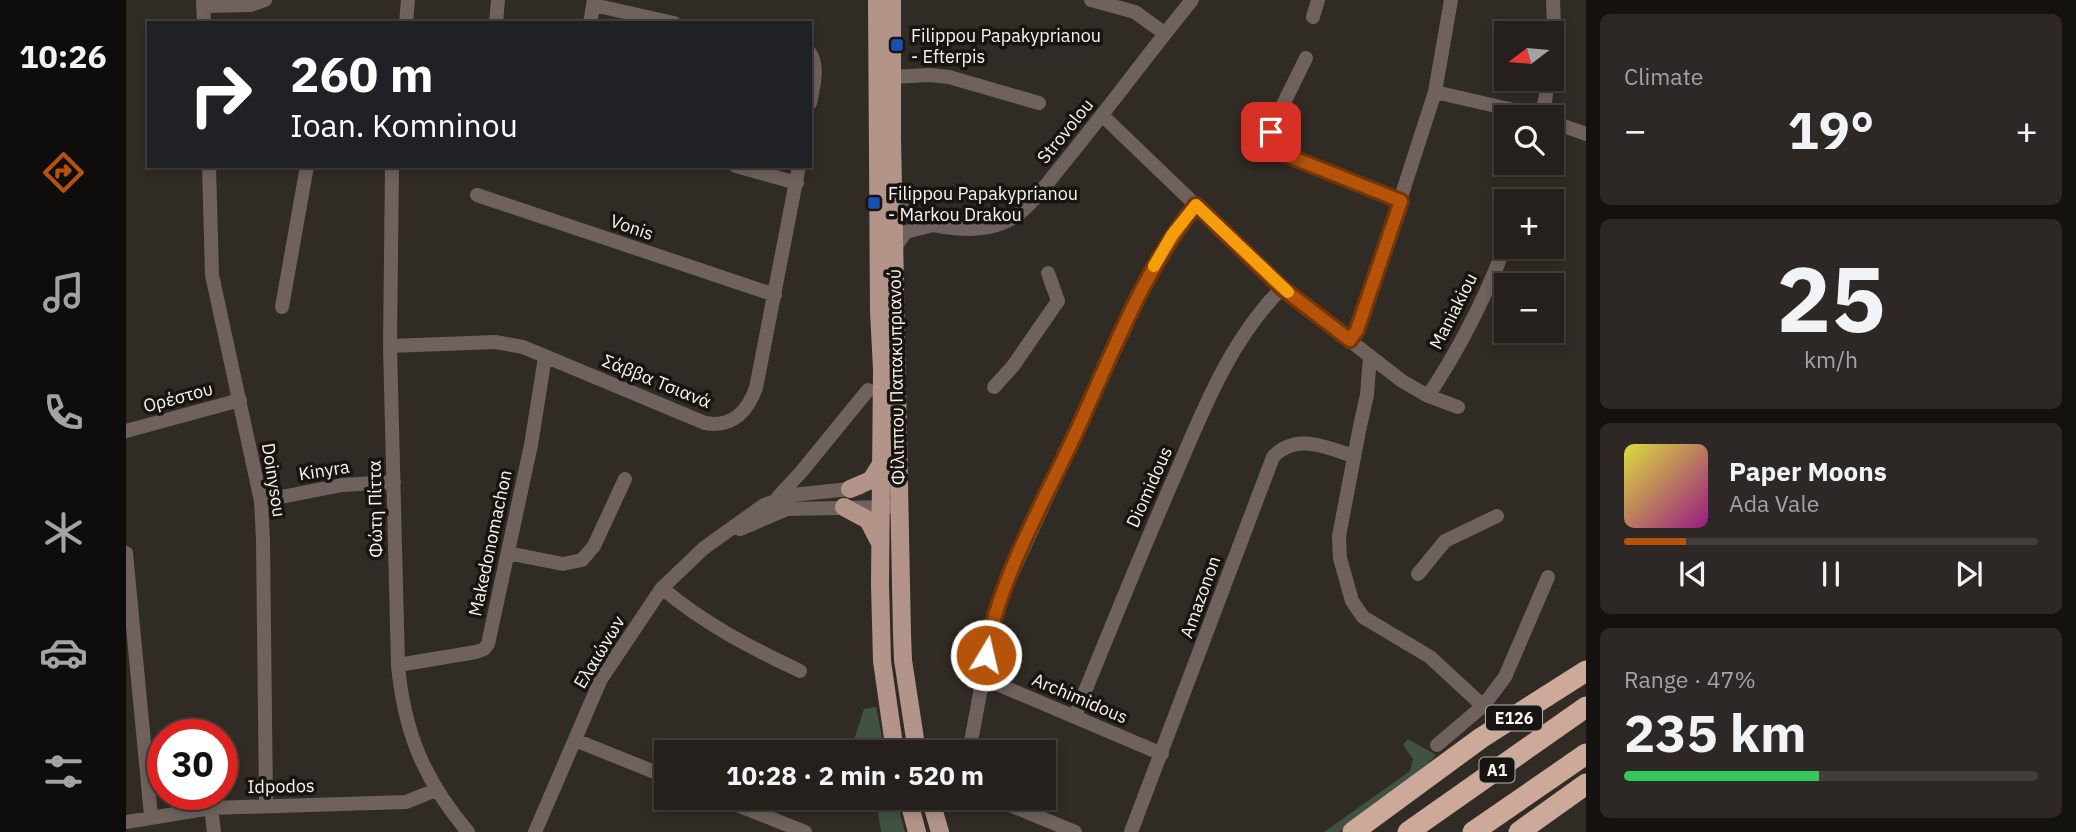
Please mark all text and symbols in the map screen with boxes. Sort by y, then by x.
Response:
north arrow [1494,21,1564,91]
map controls [1494,21,1564,343]
place label: Filippou Papakyprianou - Efterpis [911,24,1101,68]
text: 10:26 [19,35,107,77]
marker: Filippou Papakyprianou - Efterpis [889,37,905,53]
text: 260 m [290,42,434,105]
icon: right [175,49,266,140]
text: Climate [1624,61,1703,91]
street label: Strovolou [1032,94,1098,168]
text: 19° [1788,96,1874,163]
pin [1241,102,1301,162]
text: Ioan. Komninou [290,104,518,146]
button: search [1494,105,1564,175]
text: − [1624,105,1647,154]
text: + [2015,105,2038,154]
icon: arrive [1252,113,1290,151]
icon: directions [39,148,88,197]
place label: Filippou Papakyprianou - Markou Drakou [888,182,1078,226]
button: + [1494,189,1564,259]
marker: Filippou Papakyprianou - Markou Drakou [866,195,882,211]
street label: Vonis [607,209,657,245]
text: 25 [1776,239,1886,357]
icon: music [39,268,88,317]
street label: Φίλιππου Παπακυπριανού [883,269,909,485]
street label: Maniakiou [1424,269,1482,353]
button: − [1494,273,1564,343]
text: km/h [1804,344,1858,374]
street label: Σάββα Τσιανά [599,349,715,413]
street label: Ορέστου [141,377,215,417]
icon: phone [39,388,88,437]
street label: Doinysou [257,441,291,519]
street label: Diomidous [1121,443,1177,531]
text: Paper Moons [1729,454,1887,488]
street label: Kinyra [297,455,351,485]
street label: Φώτη Πίττα [363,460,387,558]
street label: Makedonomachon [463,468,517,618]
text: Ada Vale [1729,488,1819,518]
icon: climate [39,508,88,557]
street label: Amazonon [1175,553,1225,641]
icon: previous [1674,555,1712,593]
icon: pause [1812,555,1850,593]
icon: next [1950,555,1988,593]
street label: Ελαιώνων [568,611,630,693]
position arrow [949,618,1023,692]
icon: car [39,628,88,677]
text: Range · 47% [1624,664,1756,694]
street label: Archimidous [1029,668,1131,728]
text: 235 km [1624,699,1806,766]
road number: E126 [1486,706,1542,730]
speed limit sign: 30 [147,719,238,810]
icon: filters [39,747,88,796]
text: 10:28 · 2 min · 520 m [726,758,984,792]
road number: A1 [1480,758,1514,782]
street label: Idpodos [247,774,315,798]

